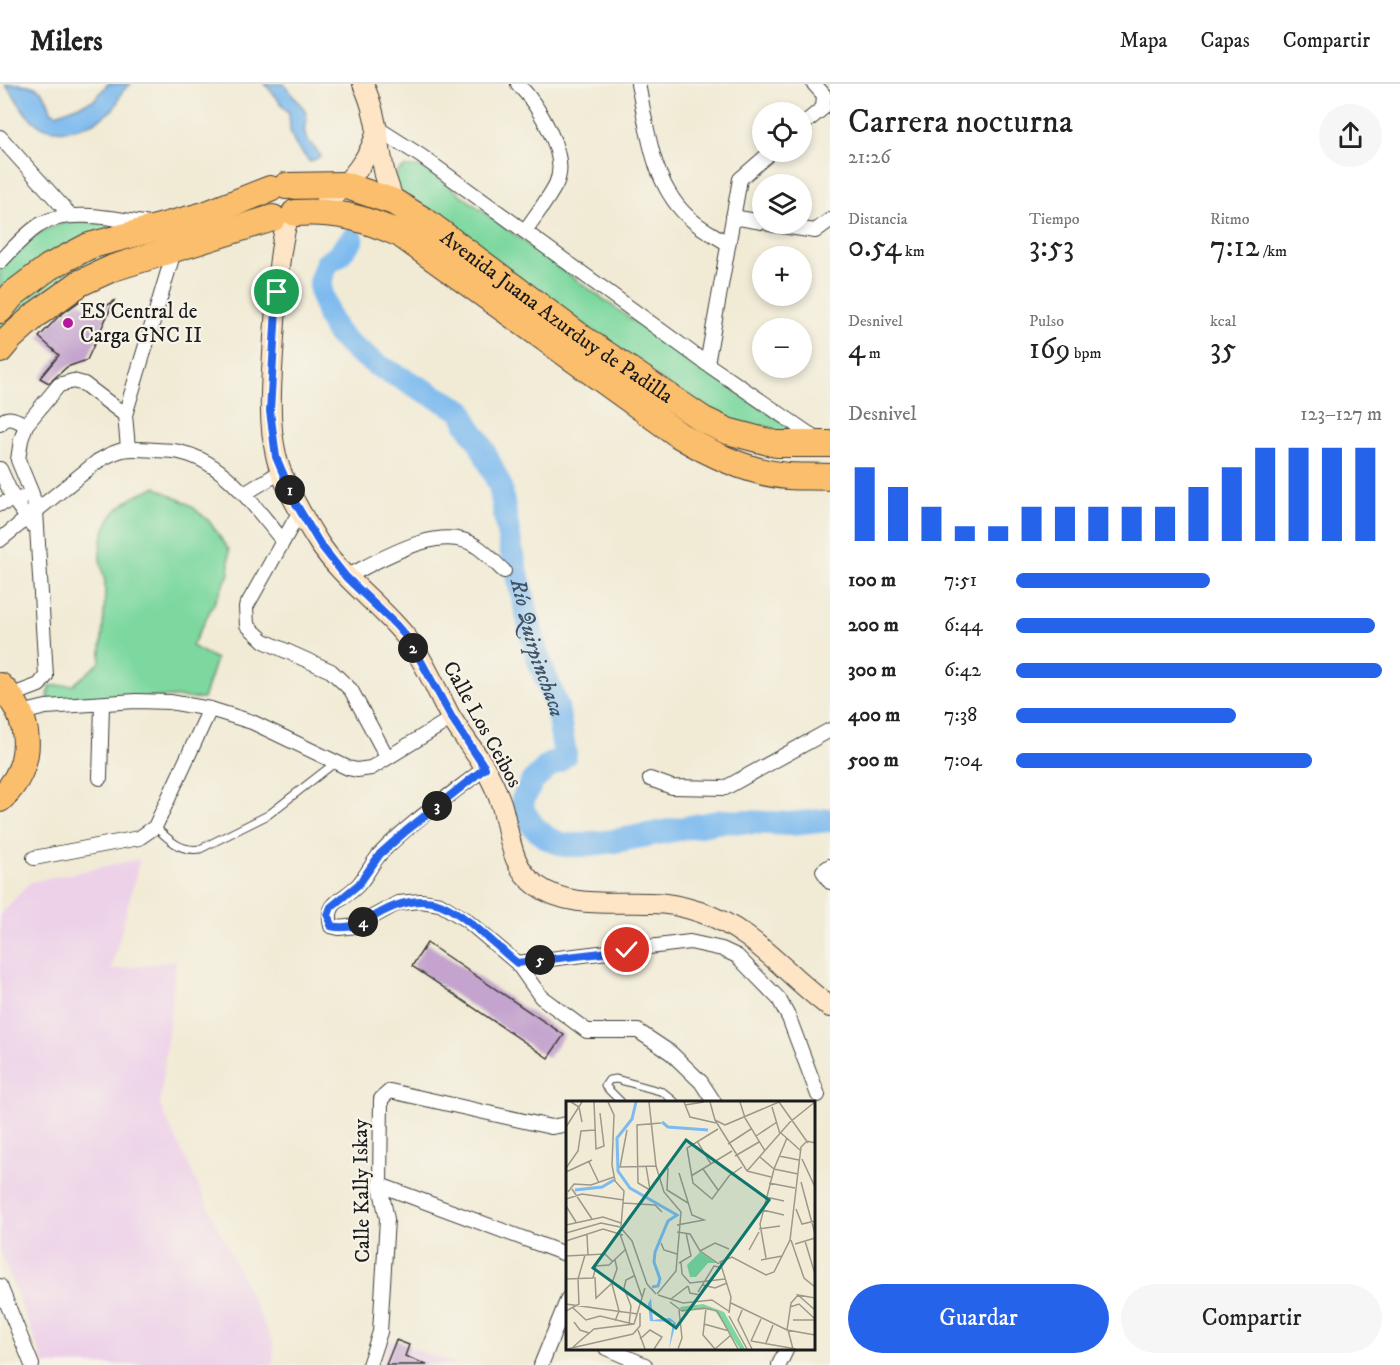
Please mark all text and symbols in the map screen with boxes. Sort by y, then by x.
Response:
text: Milers [30,24,103,59]
text: Mapa [1120,28,1167,54]
text: Capas [1200,28,1250,54]
text: Compartir [1283,28,1370,54]
map controls [752,102,812,378]
button: locate [752,102,812,162]
text: Carrera nocturna [848,102,1073,143]
button: share [1319,104,1382,167]
text: 21:26 [848,145,891,170]
button: layers [752,174,812,234]
text: Distancia [848,209,907,229]
text: Tiempo [1029,209,1080,229]
text: Ritmo [1210,209,1250,229]
street label: Avenida Juana Azurduy de Padilla [435,225,678,409]
text: 0.54 [848,229,901,266]
text: 3:53 [1029,229,1074,266]
text: 7:12 [1210,229,1259,266]
text: km [901,241,925,261]
text: /km [1259,241,1287,261]
button: + [752,246,812,306]
pin [251,266,302,317]
icon: arrive [260,275,293,308]
place label: ES Central de Carga GNC II [80,299,202,349]
text: Desnivel [848,311,903,331]
text: Pulso [1029,311,1064,331]
text: kcal [1210,311,1236,331]
marker: ES Central de Carga GNC II [61,316,75,330]
button: − [752,318,812,378]
text: 4 [848,331,865,368]
text: 169 [1029,331,1070,368]
text: 35 [1210,331,1236,368]
text: m [865,343,881,363]
text: bpm [1070,343,1101,363]
text: Desnivel [848,402,917,427]
text: 123–127 m [1300,402,1382,427]
pin: 1 [275,475,305,505]
text: 1 [287,480,293,500]
text: 100 m [848,568,896,593]
text: 7:51 [944,568,977,593]
water label: Río Quirpinchaca [503,575,570,719]
text: 200 m [848,613,899,638]
text: 6:44 [944,613,983,638]
pin: 2 [398,633,428,663]
text: 2 [409,638,417,658]
street label: Calle Los Ceibos [437,657,528,792]
text: 300 m [848,658,896,683]
text: 6:42 [944,658,981,683]
text: 400 m [848,703,900,728]
text: 7:38 [944,703,977,728]
text: 500 m [848,748,899,773]
text: 7:04 [944,748,982,773]
pin: 3 [422,791,452,821]
text: 3 [434,796,440,816]
pin: 4 [348,907,378,937]
text: 4 [358,912,368,932]
pin [601,924,652,975]
icon: check [610,933,643,966]
pin: 5 [525,945,555,975]
text: 5 [536,950,544,970]
inset map [566,1101,815,1350]
street label: Calle Kally Iskay [348,1118,376,1263]
button: Guardar [848,1284,1109,1353]
button: Compartir [1121,1284,1382,1353]

